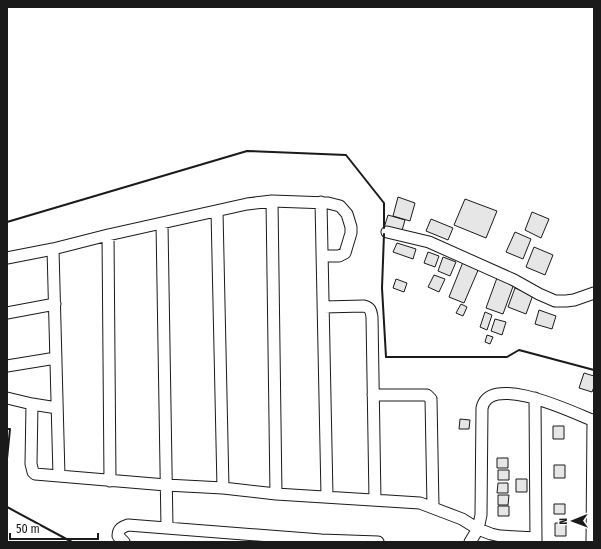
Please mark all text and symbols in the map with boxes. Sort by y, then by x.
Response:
north arrow [553,501,593,541]
scale bar [10,515,98,541]
text: N [557,518,570,525]
text: 50 m [16,522,40,536]

